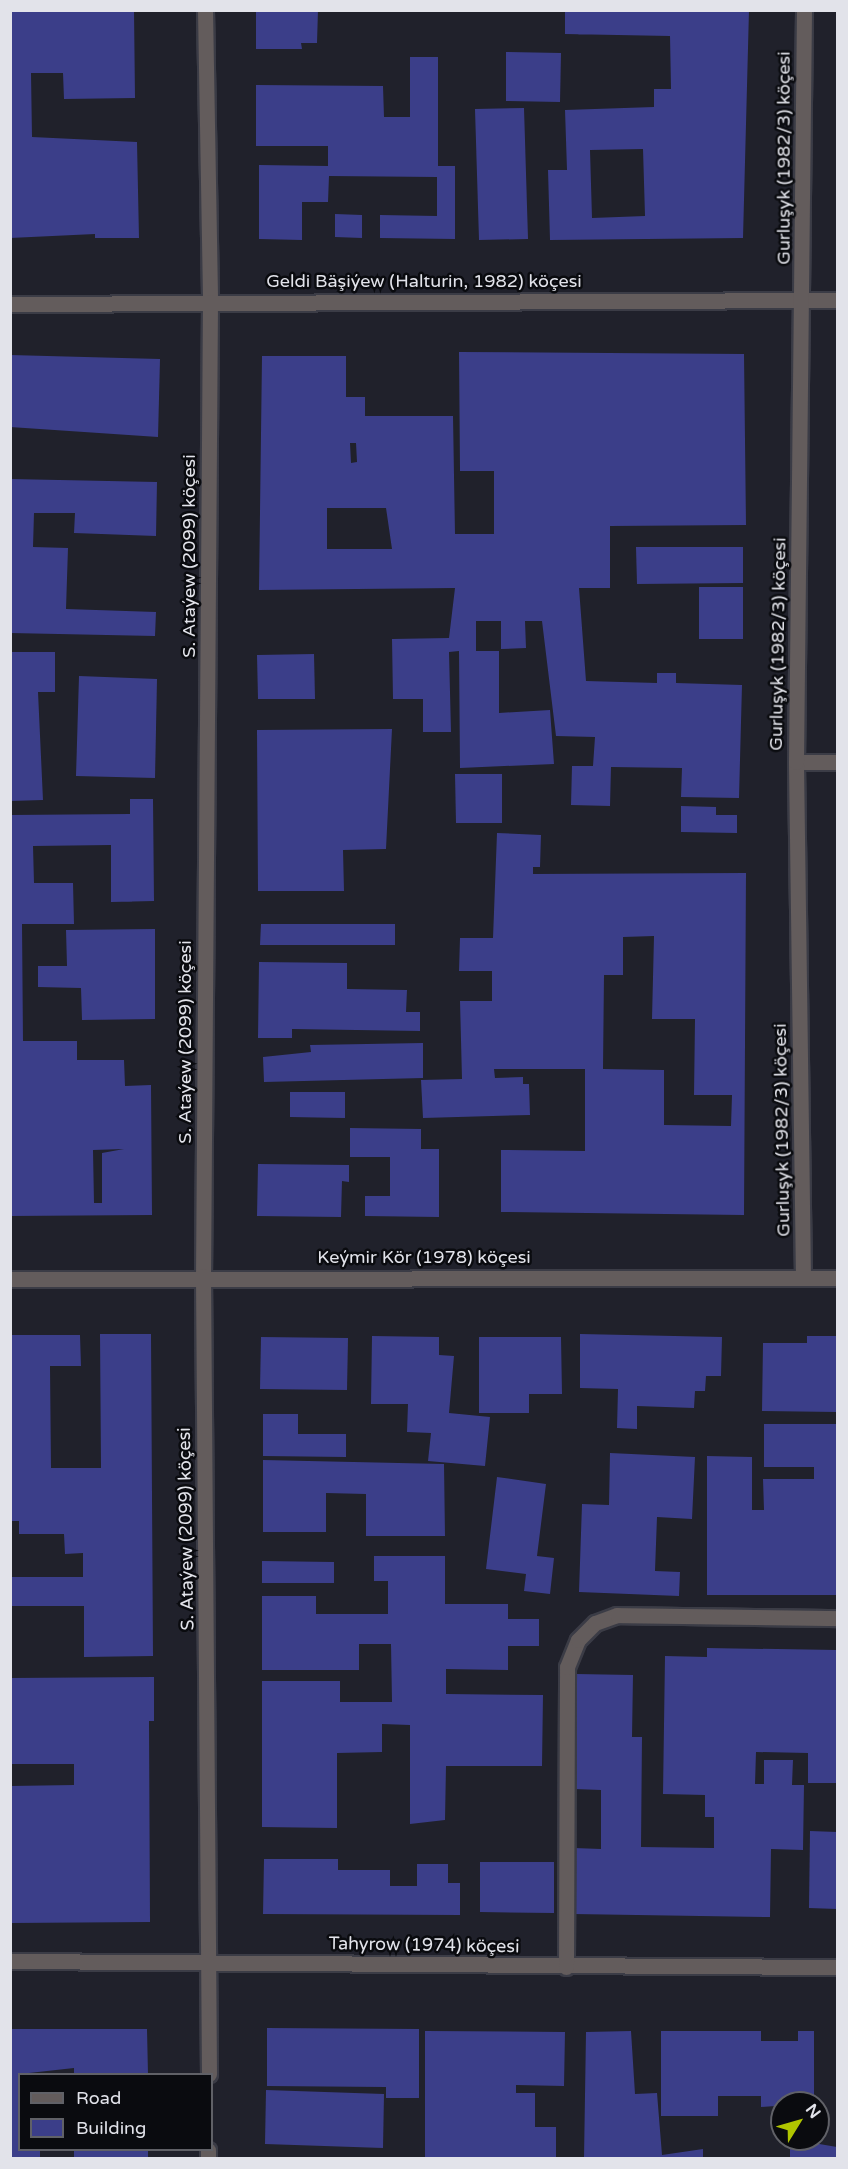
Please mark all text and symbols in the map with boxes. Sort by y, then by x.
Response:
street label: Gurluşyk (1982/3) köçesi [773,51,795,265]
street label: Geldi Bäşiýew (Halturin, 1982) köçesi [266,270,582,292]
street label: S. Ataýew (2099) köçesi [178,454,200,658]
street label: Gurluşyk (1982/3) köçesi [765,537,791,751]
street label: S. Ataýew (2099) köçesi [174,940,196,1144]
street label: Gurluşyk (1982/3) köçesi [769,1023,795,1237]
street label: Keýmir Kör (1978) köçesi [317,1246,531,1268]
street label: S. Ataýew (2099) köçesi [173,1427,199,1631]
street label: Tahyrow (1974) köçesi [328,1933,520,1957]
legend [18,2073,213,2151]
text: Road [76,2087,121,2109]
north arrow [770,2091,830,2151]
text: N [801,2100,825,2123]
text: Building [76,2117,146,2139]

